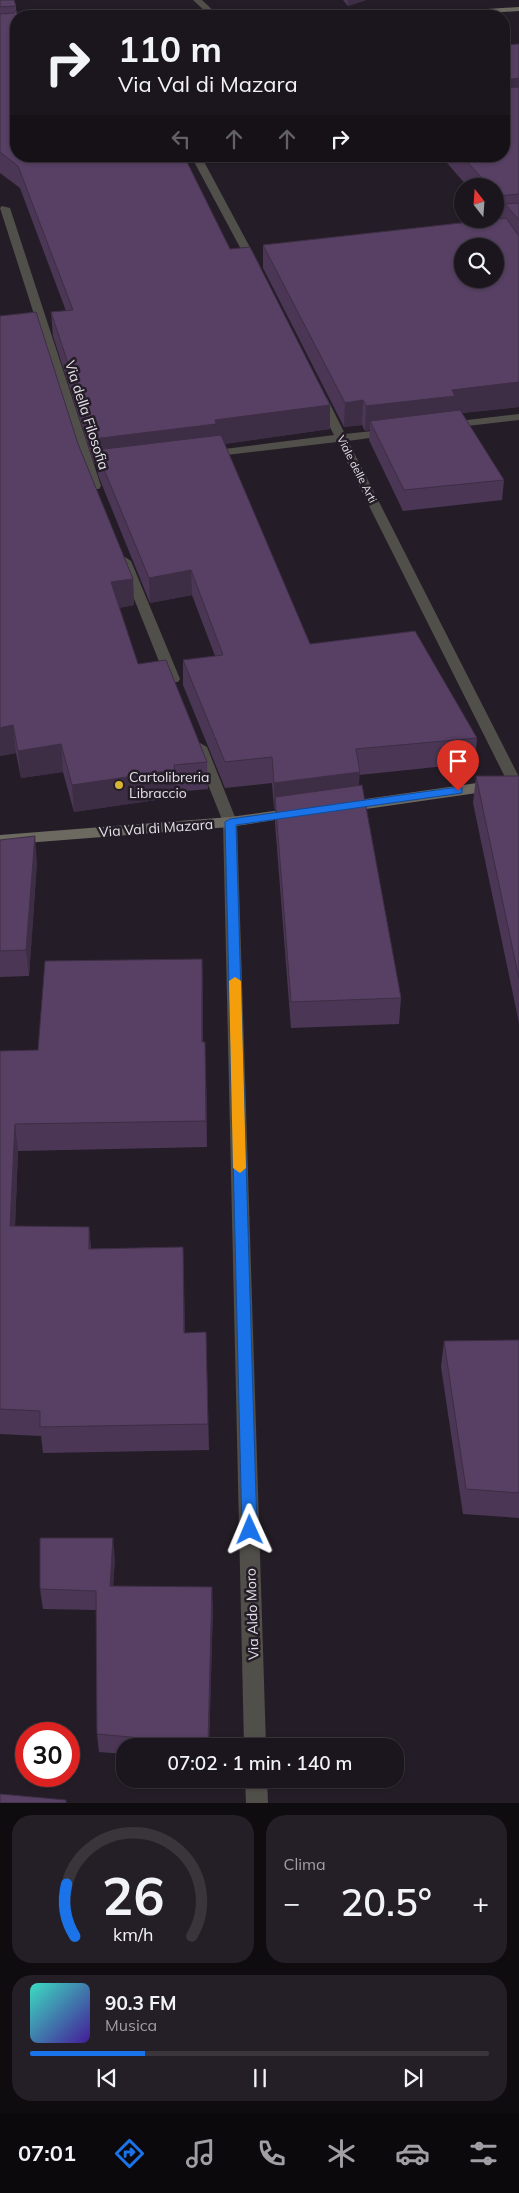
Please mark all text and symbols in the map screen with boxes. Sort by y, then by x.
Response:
text: 110 m [118,27,222,71]
icon: right [35,30,100,95]
text: Via Val di Mazara [118,70,298,98]
icon: left [167,125,195,153]
icon: ahead [220,125,248,153]
icon: ahead [273,125,301,153]
icon: right [326,125,354,153]
north arrow [454,178,504,228]
map controls [454,178,504,288]
button: search [454,238,504,288]
street label: Via della Filosofia [61,358,113,472]
street label: Viale delle Arti [334,433,380,505]
pin [437,740,479,791]
icon: arrive [444,747,472,775]
place label: Cartolibreria Libraccio [129,768,210,802]
marker: Cartolibreria Libraccio [113,779,125,791]
street label: Via Val di Mazara [98,815,214,841]
position arrow [223,1503,275,1555]
street label: Via Aldo Moro [241,1568,263,1660]
speed limit sign: 30 [15,1722,80,1787]
text: 07:02 · 1 min · 140 m [167,1751,353,1775]
text: Clima [284,1854,326,1874]
text: 26 [102,1863,164,1928]
text: 20.5° [340,1878,432,1926]
text: − [284,1885,300,1920]
text: + [472,1885,489,1920]
text: km/h [113,1923,153,1945]
text: 90.3 FM [105,1991,177,2015]
text: Musica [105,2015,157,2035]
icon: previous [93,2064,121,2092]
icon: pause [246,2064,274,2092]
icon: next [399,2064,427,2092]
icon: directions [112,2136,147,2171]
icon: music [183,2136,218,2171]
icon: phone [254,2136,289,2171]
icon: climate [324,2136,359,2171]
icon: car [395,2136,430,2171]
icon: filters [466,2136,501,2171]
text: 07:01 [18,2139,76,2167]

